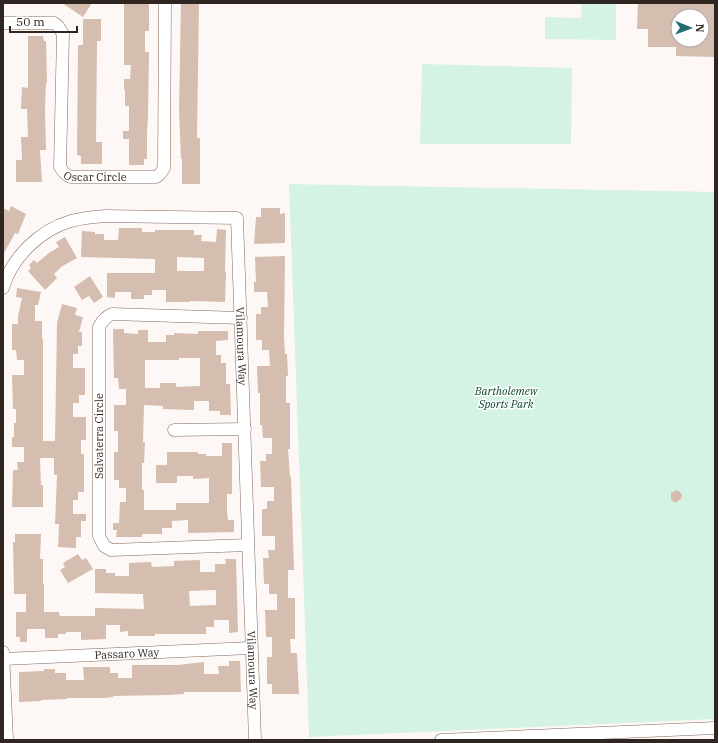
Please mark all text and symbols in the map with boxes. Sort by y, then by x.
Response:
scale bar [10,8,77,34]
north arrow [670,8,710,48]
text: 50 m [16,14,45,29]
text: N [693,24,707,33]
street label: Oscar Circle [61,168,127,184]
street label: Vilamoura Way [233,307,250,386]
park label: Bartholemew Sports Park [474,384,539,411]
street label: Salvaterra Circle [92,393,106,479]
street label: Vilamoura Way [244,631,261,710]
street label: Passaro Way [94,645,160,662]

